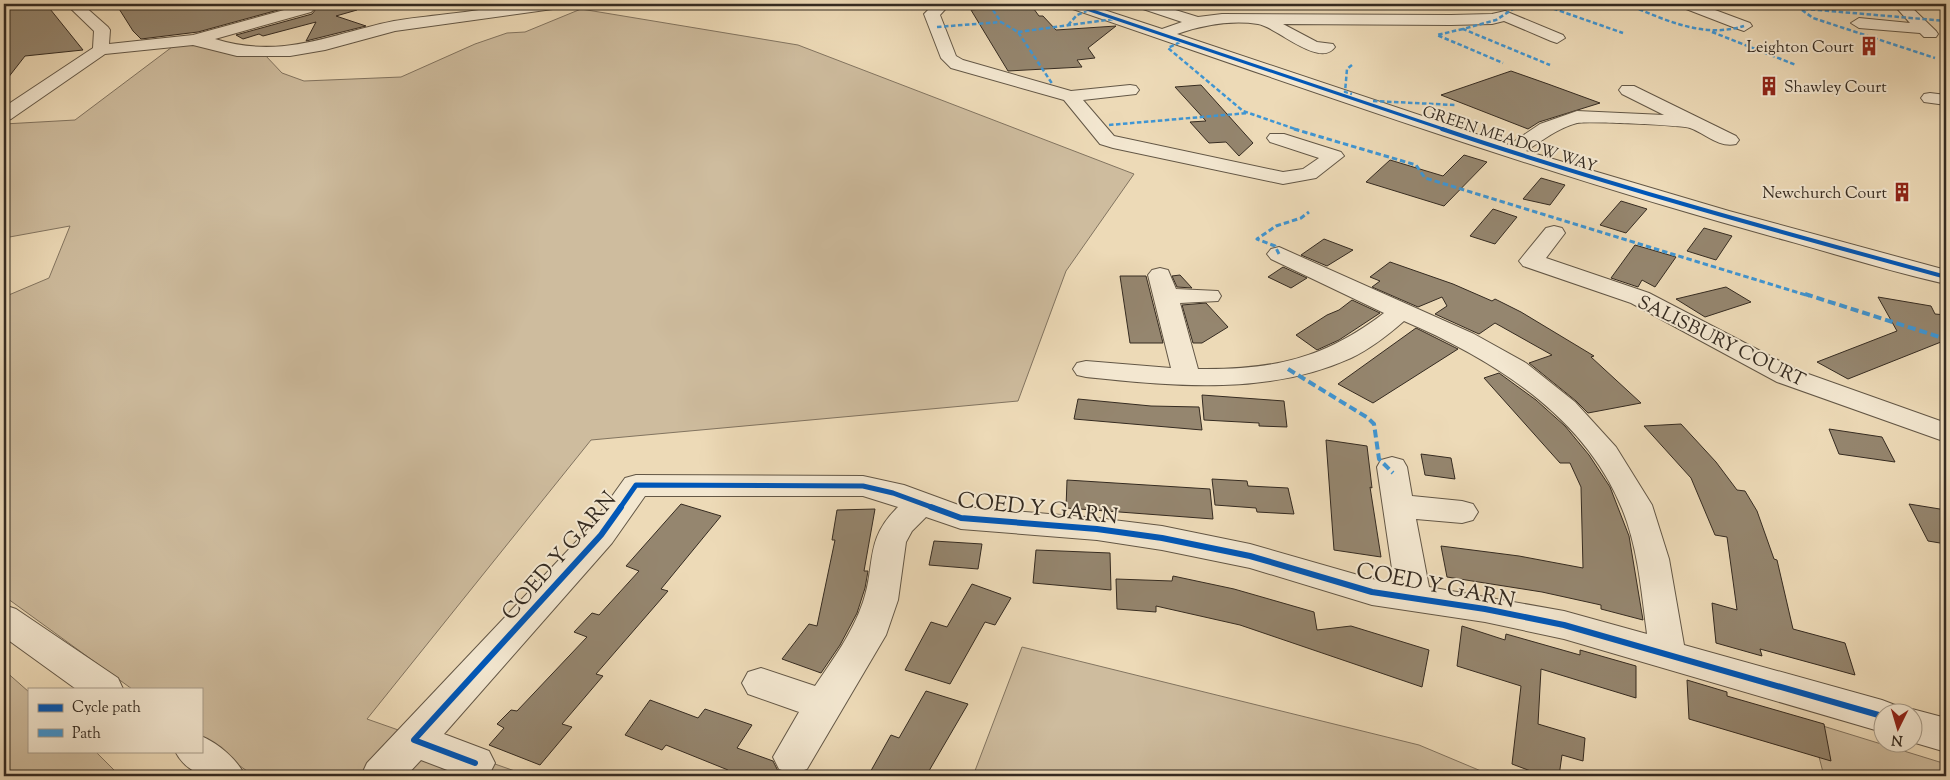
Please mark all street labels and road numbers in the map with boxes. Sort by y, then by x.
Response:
street label: GREEN MEADOW WAY [1419,101,1600,180]
street label: SALISBURY COURT [1632,290,1809,395]
street label: COED Y GARN [495,486,625,628]
street label: COED Y GARN [956,486,1120,534]
street label: COED Y GARN [1353,556,1518,618]

